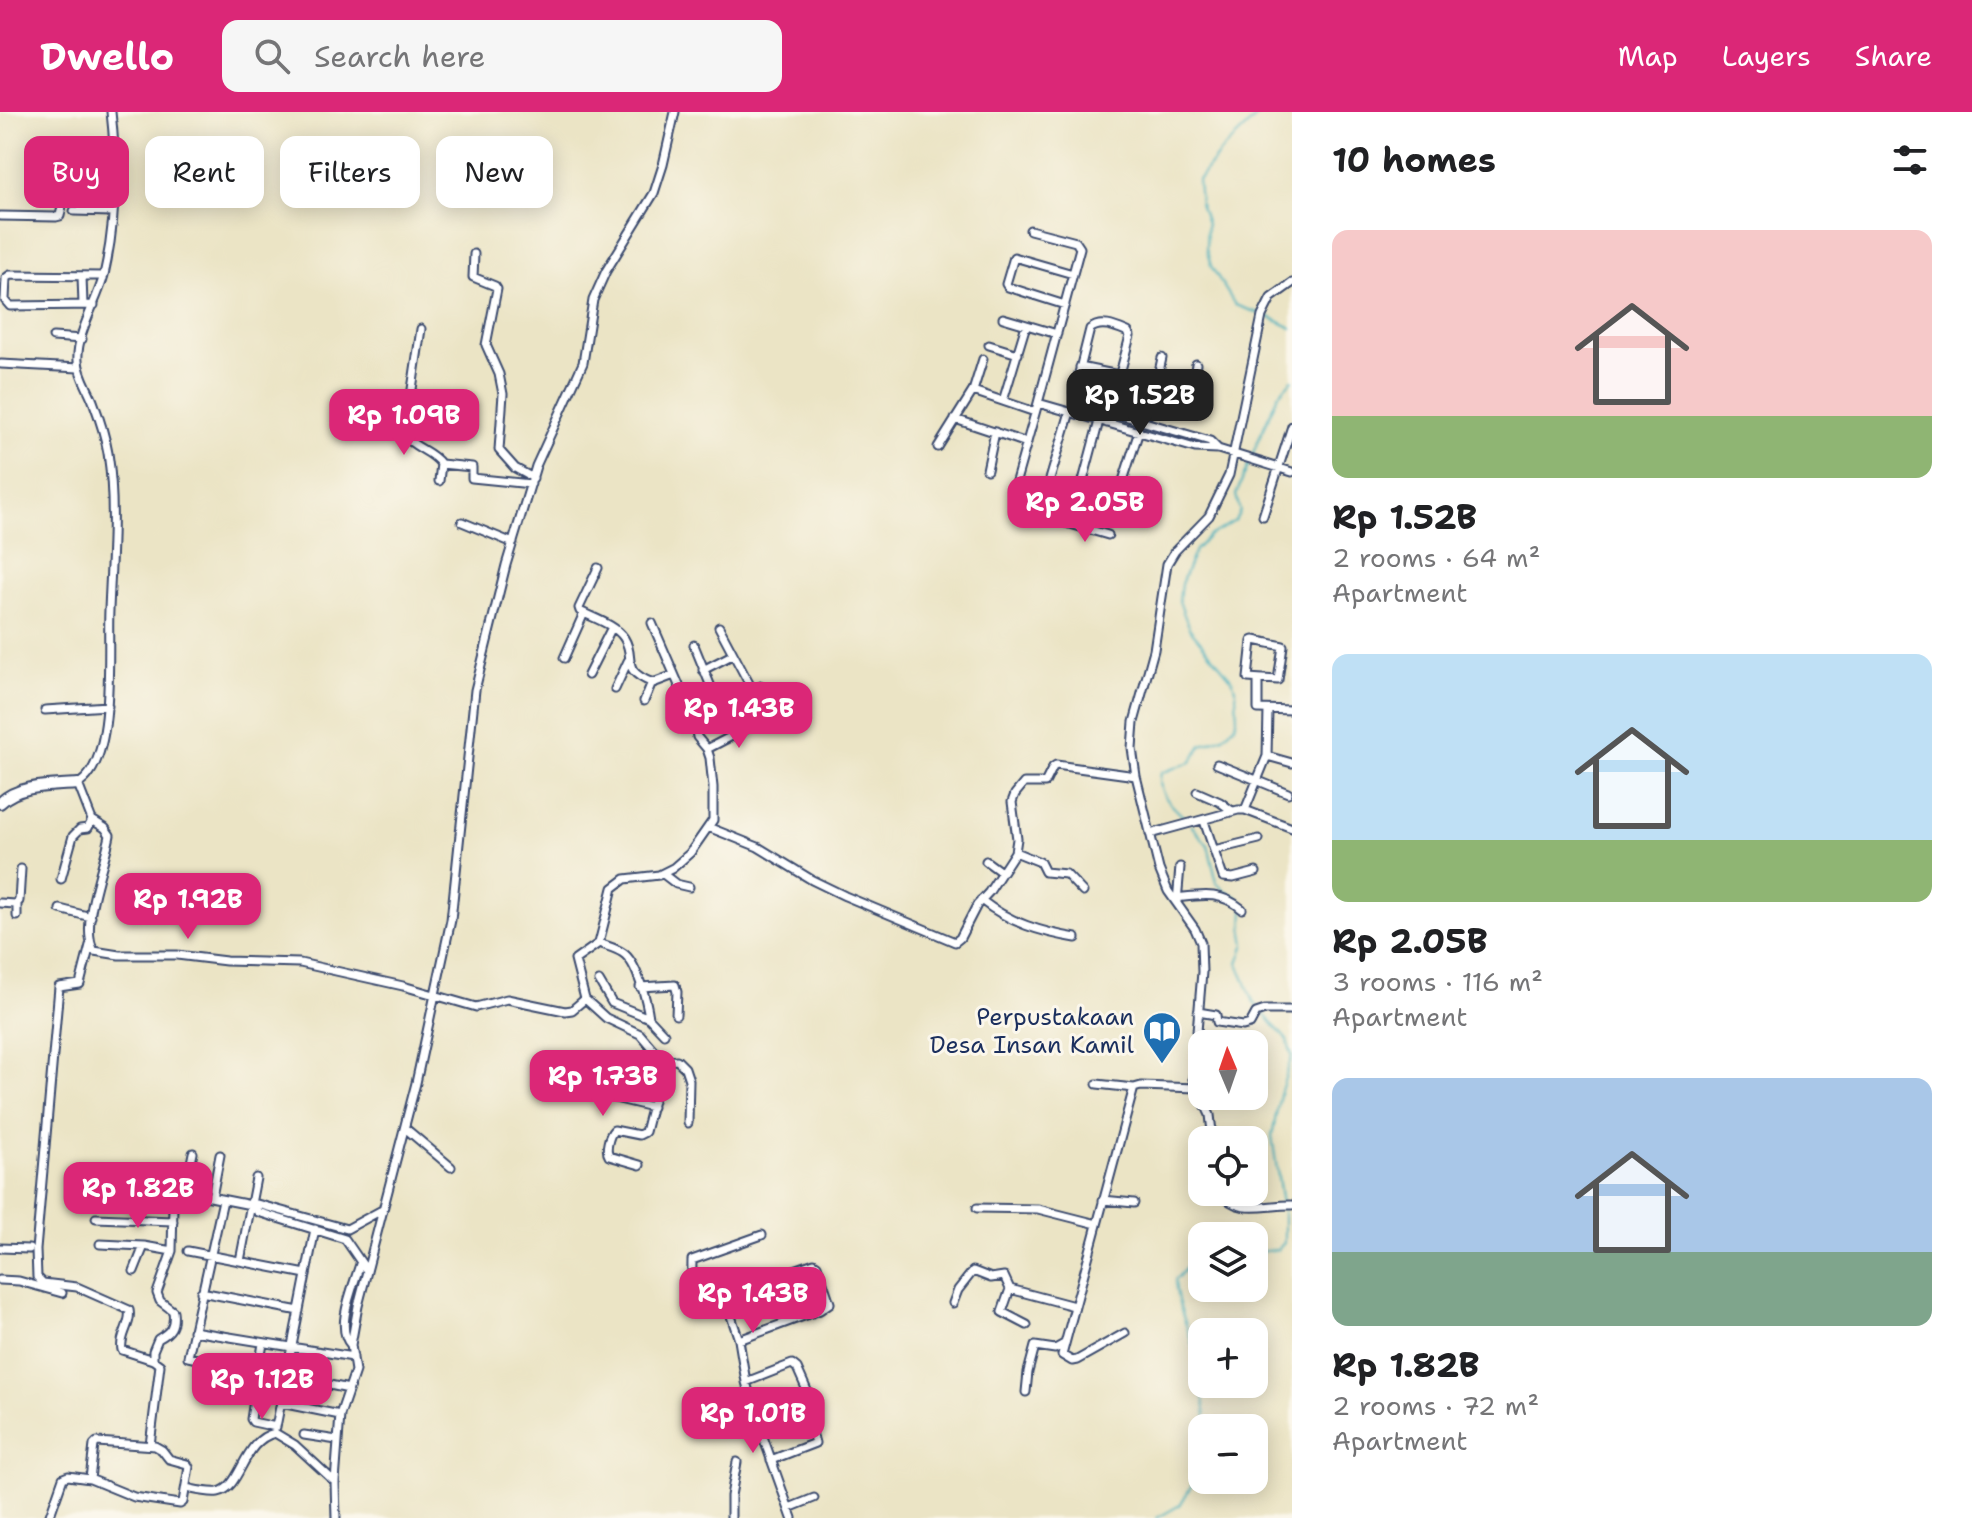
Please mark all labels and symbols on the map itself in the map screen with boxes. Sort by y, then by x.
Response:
pin: Rp 1.52B [1057,369,1223,437]
pin: Rp 1.09B [321,389,487,457]
pin: Rp 2.05B [1002,476,1168,544]
pin: Rp 1.43B [656,682,822,750]
pin: Rp 1.92B [105,873,271,941]
place label: Perpustakaan Desa Insan Kamil [930,1001,1135,1061]
library icon: Perpustakaan Desa Insan Kamil [1141,1010,1183,1065]
north arrow [1188,1030,1268,1110]
pin: Rp 1.73B [520,1050,686,1118]
pin: Rp 1.82B [55,1162,221,1230]
pin: Rp 1.43B [670,1267,836,1335]
pin: Rp 1.12B [179,1353,345,1421]
pin: Rp 1.01B [670,1387,836,1455]

